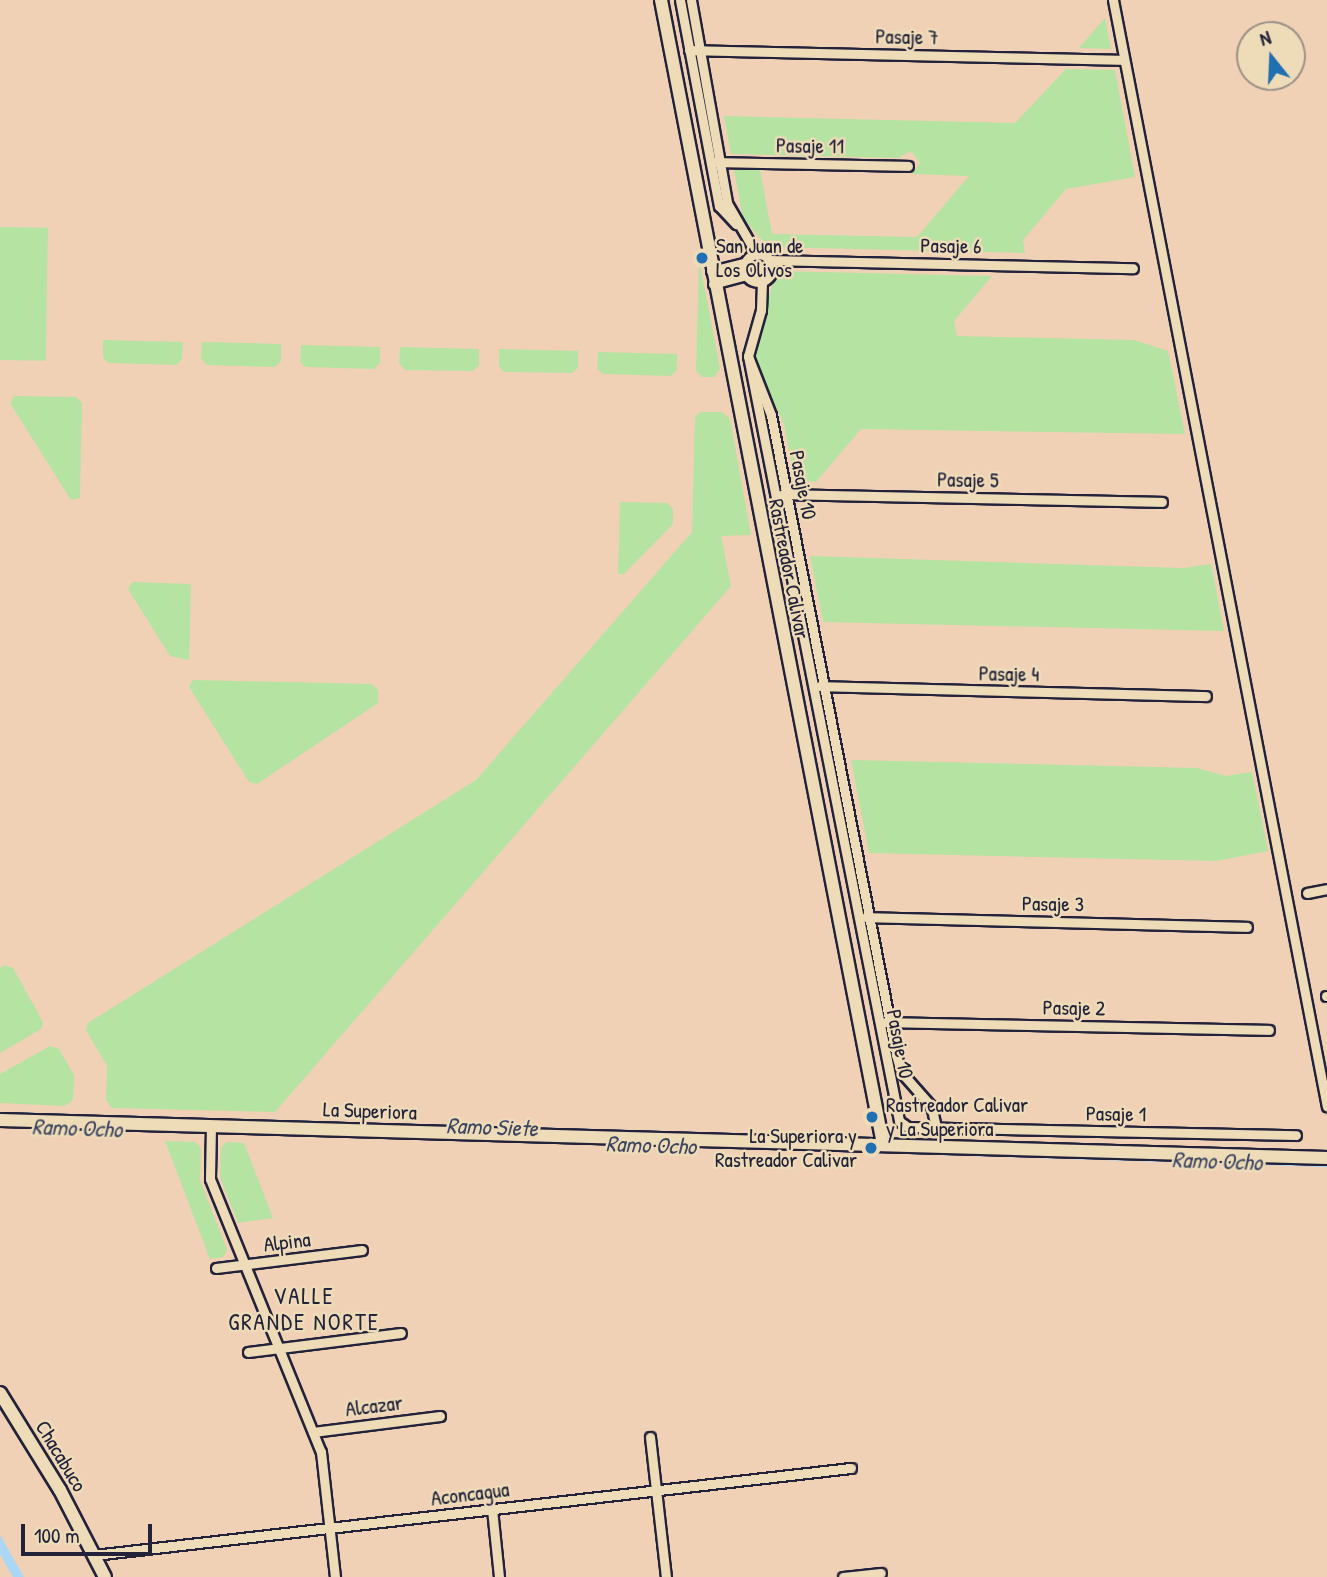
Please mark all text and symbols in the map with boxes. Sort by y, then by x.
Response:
north arrow [1236,21,1306,91]
street label: Pasaje 7 [875,24,939,50]
text: N [1256,24,1274,52]
street label: Pasaje 11 [776,133,844,159]
place label: San Juan de Los Olivos [716,233,803,283]
street label: Pasaje 6 [920,233,982,259]
marker: San Juan de Los Olivos [694,250,710,266]
street label: Pasaje 10 [784,448,822,522]
street label: Pasaje 5 [937,467,999,493]
street label: Rastreador Calivar [763,497,815,641]
street label: Pasaje 4 [978,661,1040,687]
street label: Pasaje 3 [1022,891,1084,917]
street label: Pasaje 2 [1042,995,1106,1021]
street label: Pasaje 10 [881,1007,919,1081]
place label: Rastreador Calivar y La Superiora [886,1092,1028,1142]
street label: La Superiora [323,1097,417,1125]
street label: Pasaje 1 [1086,1101,1146,1127]
marker: Rastreador Calivar y La Superiora [864,1109,880,1125]
water label: Ramo Siete [446,1112,538,1142]
water label: Ramo Ocho [31,1113,123,1143]
place label: La Superiora y Rastreador Calivar [715,1123,857,1173]
water label: Ramo Ocho [605,1130,697,1160]
marker: La Superiora y Rastreador Calivar [863,1140,879,1156]
water label: Ramo Ocho [1171,1146,1263,1176]
street label: Alpina [262,1227,312,1257]
district label: VALLE GRANDE NORTE [230,1282,378,1336]
street label: Alcazar [344,1390,404,1422]
street label: Chacabuco [30,1416,92,1496]
street label: Aconcagua [429,1477,511,1511]
scale bar [24,1510,156,1554]
text: 100 m [34,1521,80,1550]

